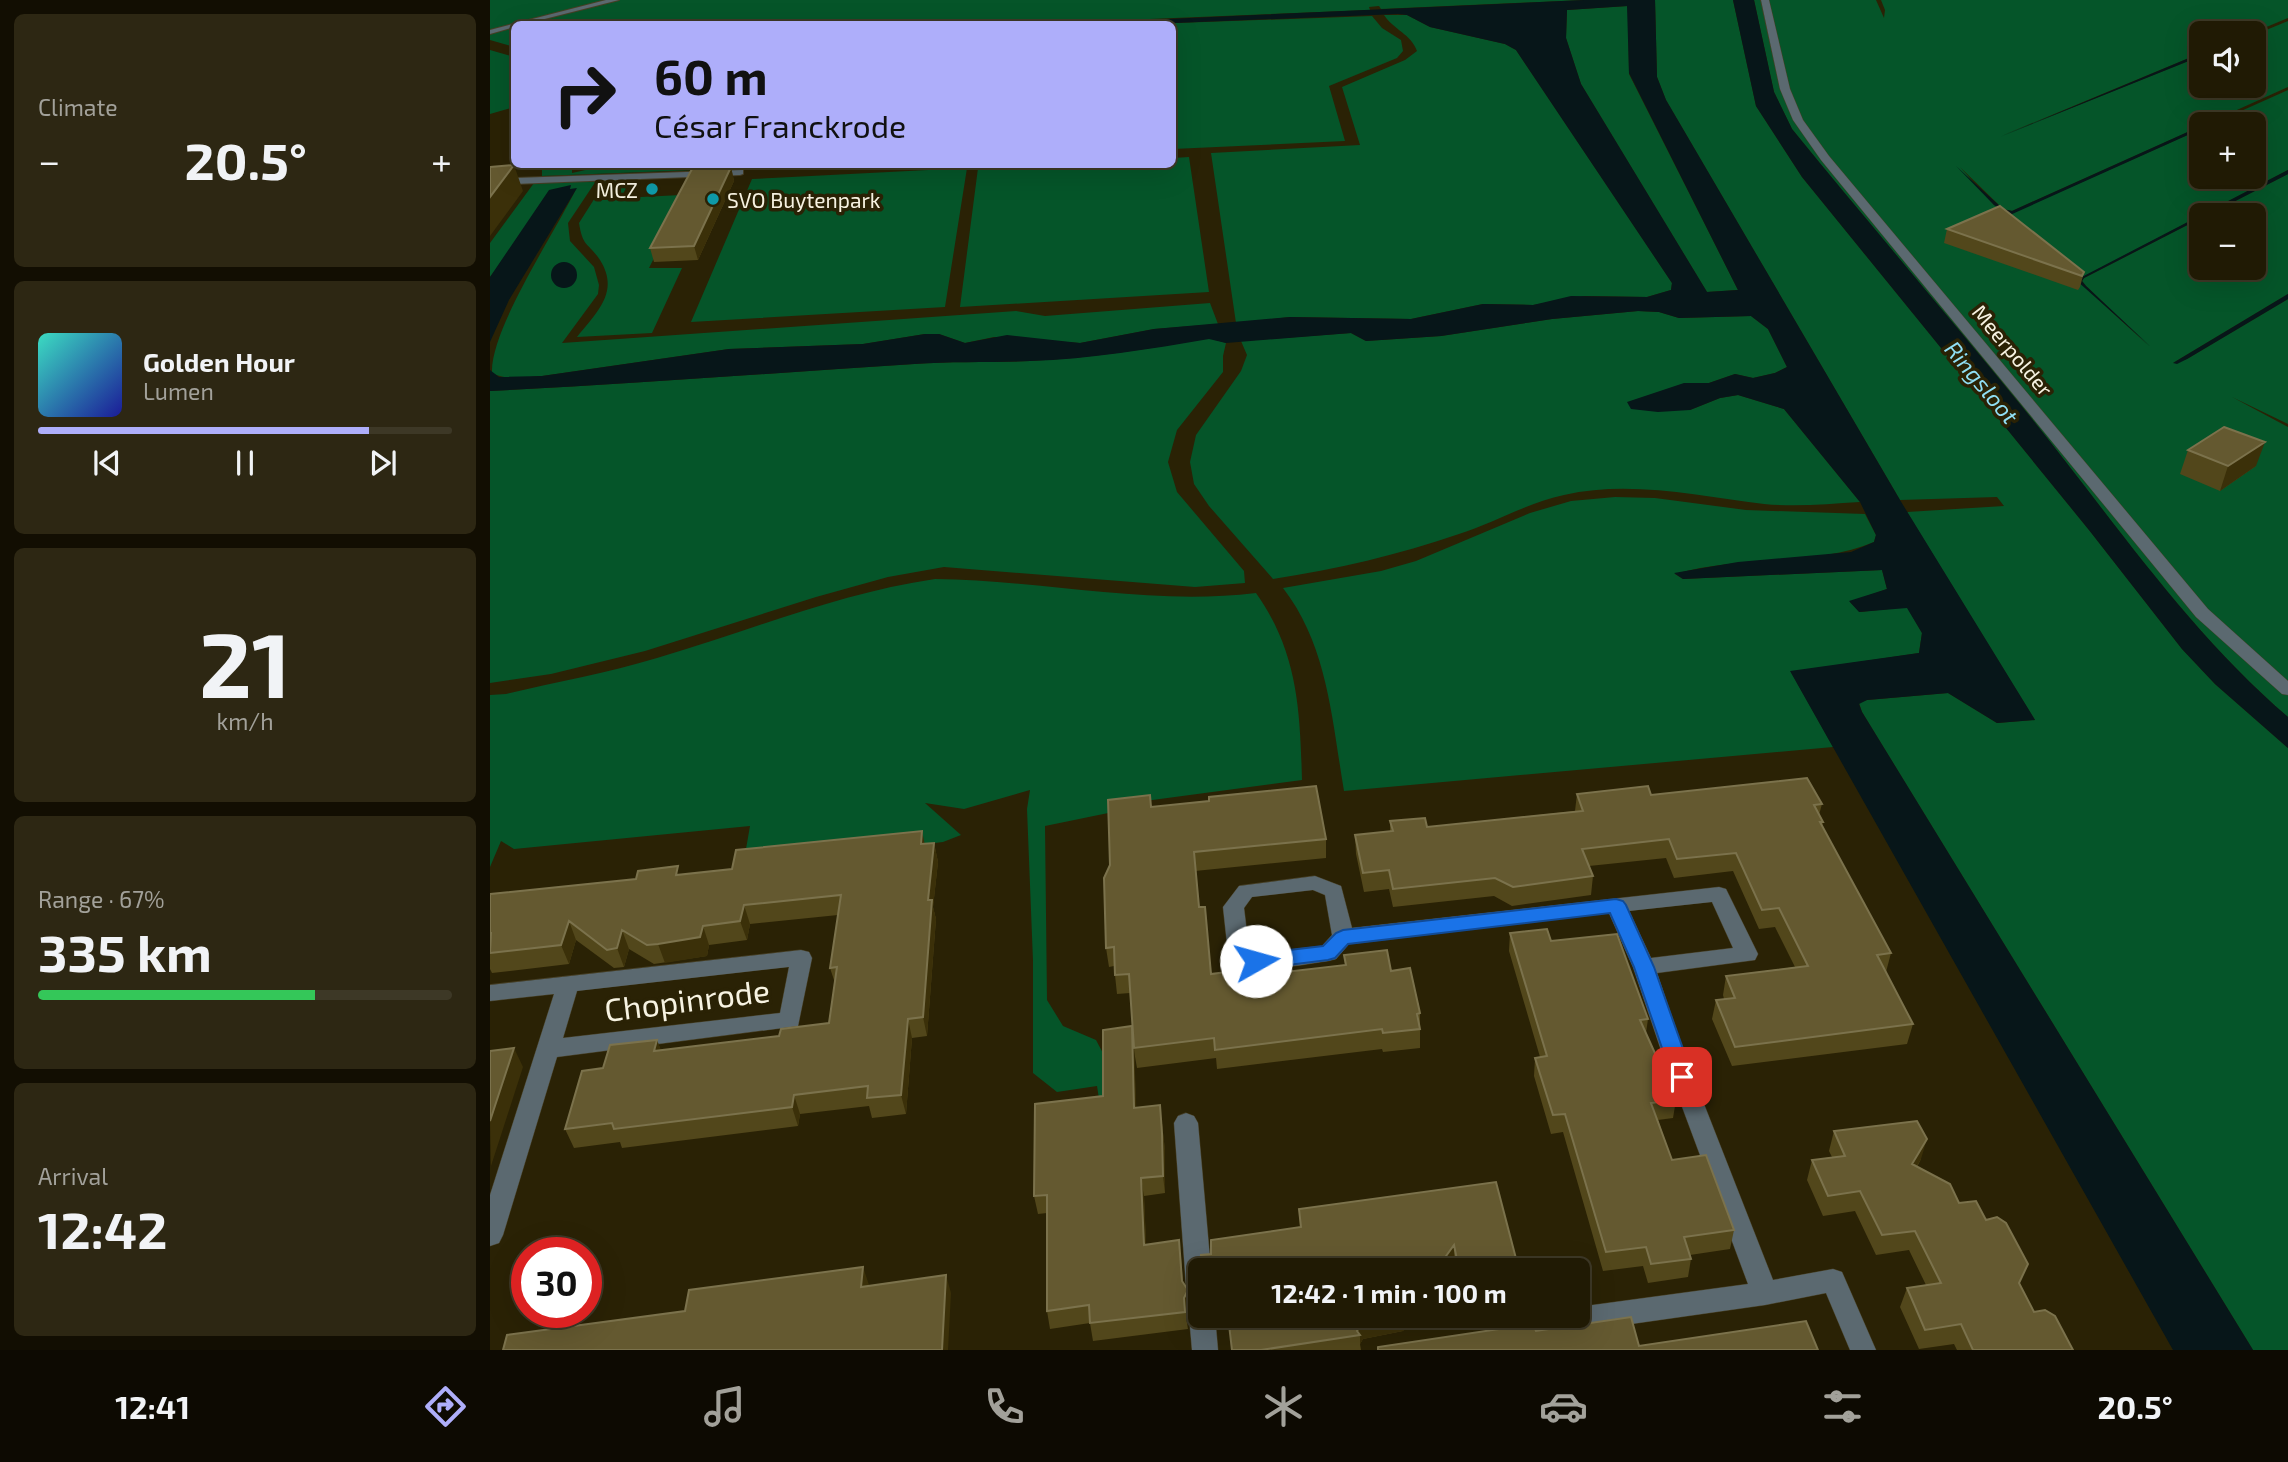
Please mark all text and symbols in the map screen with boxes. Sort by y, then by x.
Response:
map controls [2189,21,2266,280]
button: sound [2189,21,2266,98]
text: 60 m [654,46,768,105]
icon: right [539,49,630,140]
text: Climate [38,93,118,121]
text: César Franckrode [654,106,906,144]
button: + [2189,112,2266,189]
text: 20.5° [184,128,307,190]
text: − [38,137,60,183]
text: + [431,137,452,183]
place label: MCZ [596,177,638,202]
marker: MCZ [644,181,660,197]
place label: SVO Buytenpark [727,187,881,212]
marker: SVO Buytenpark [705,191,721,207]
button: − [2189,203,2266,280]
street label: Meerpolder [1968,299,2059,401]
water label: Ringsloot [1939,335,2025,429]
text: Golden Hour [143,346,295,377]
text: Lumen [143,377,214,405]
icon: previous [88,444,126,482]
icon: pause [226,444,264,482]
icon: next [364,444,402,482]
text: 21 [199,607,291,716]
text: km/h [216,707,274,735]
text: Range · 67% [38,885,164,913]
text: 335 km [38,920,212,982]
position arrow [1219,924,1293,998]
street label: Chopinrode [602,970,772,1028]
pin [1652,1047,1712,1107]
icon: arrive [1663,1058,1701,1096]
text: Arrival [38,1162,108,1190]
text: 12:42 [38,1197,167,1259]
speed limit sign: 30 [511,1237,602,1328]
text: 12:42 · 1 min · 100 m [1271,1277,1507,1308]
icon: directions [421,1382,470,1431]
icon: music [700,1382,749,1431]
icon: phone [980,1382,1029,1431]
icon: climate [1259,1382,1308,1431]
icon: car [1539,1382,1588,1431]
icon: filters [1818,1382,1867,1431]
text: 12:41 [115,1387,190,1425]
text: 20.5° [2097,1387,2173,1425]

